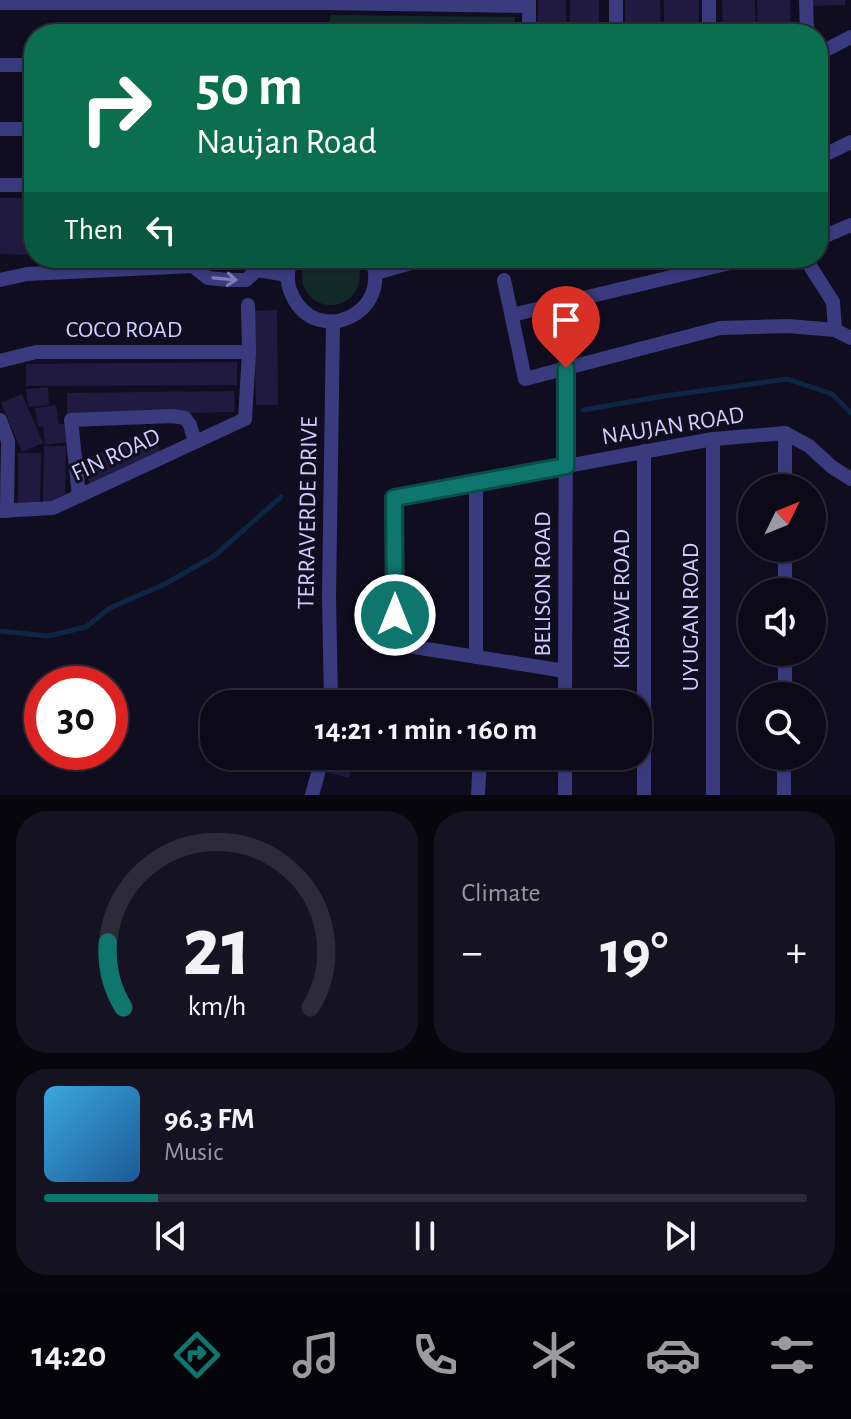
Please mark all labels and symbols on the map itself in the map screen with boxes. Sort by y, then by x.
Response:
one-way arrow [211,272,238,287]
pin [532,286,600,368]
street label: COCO ROAD [66,318,182,342]
street label: NAUJAN ROAD [600,403,746,449]
street label: TERRAVERDE DRIVE [294,416,322,610]
street label: FIN ROAD [68,424,164,486]
north arrow [738,474,826,562]
street label: BELISON ROAD [531,511,555,657]
street label: KIBAWE ROAD [610,529,634,669]
street label: UYUGAN ROAD [679,543,703,691]
position arrow [353,573,437,657]
speed limit sign: 30 [24,666,128,770]

